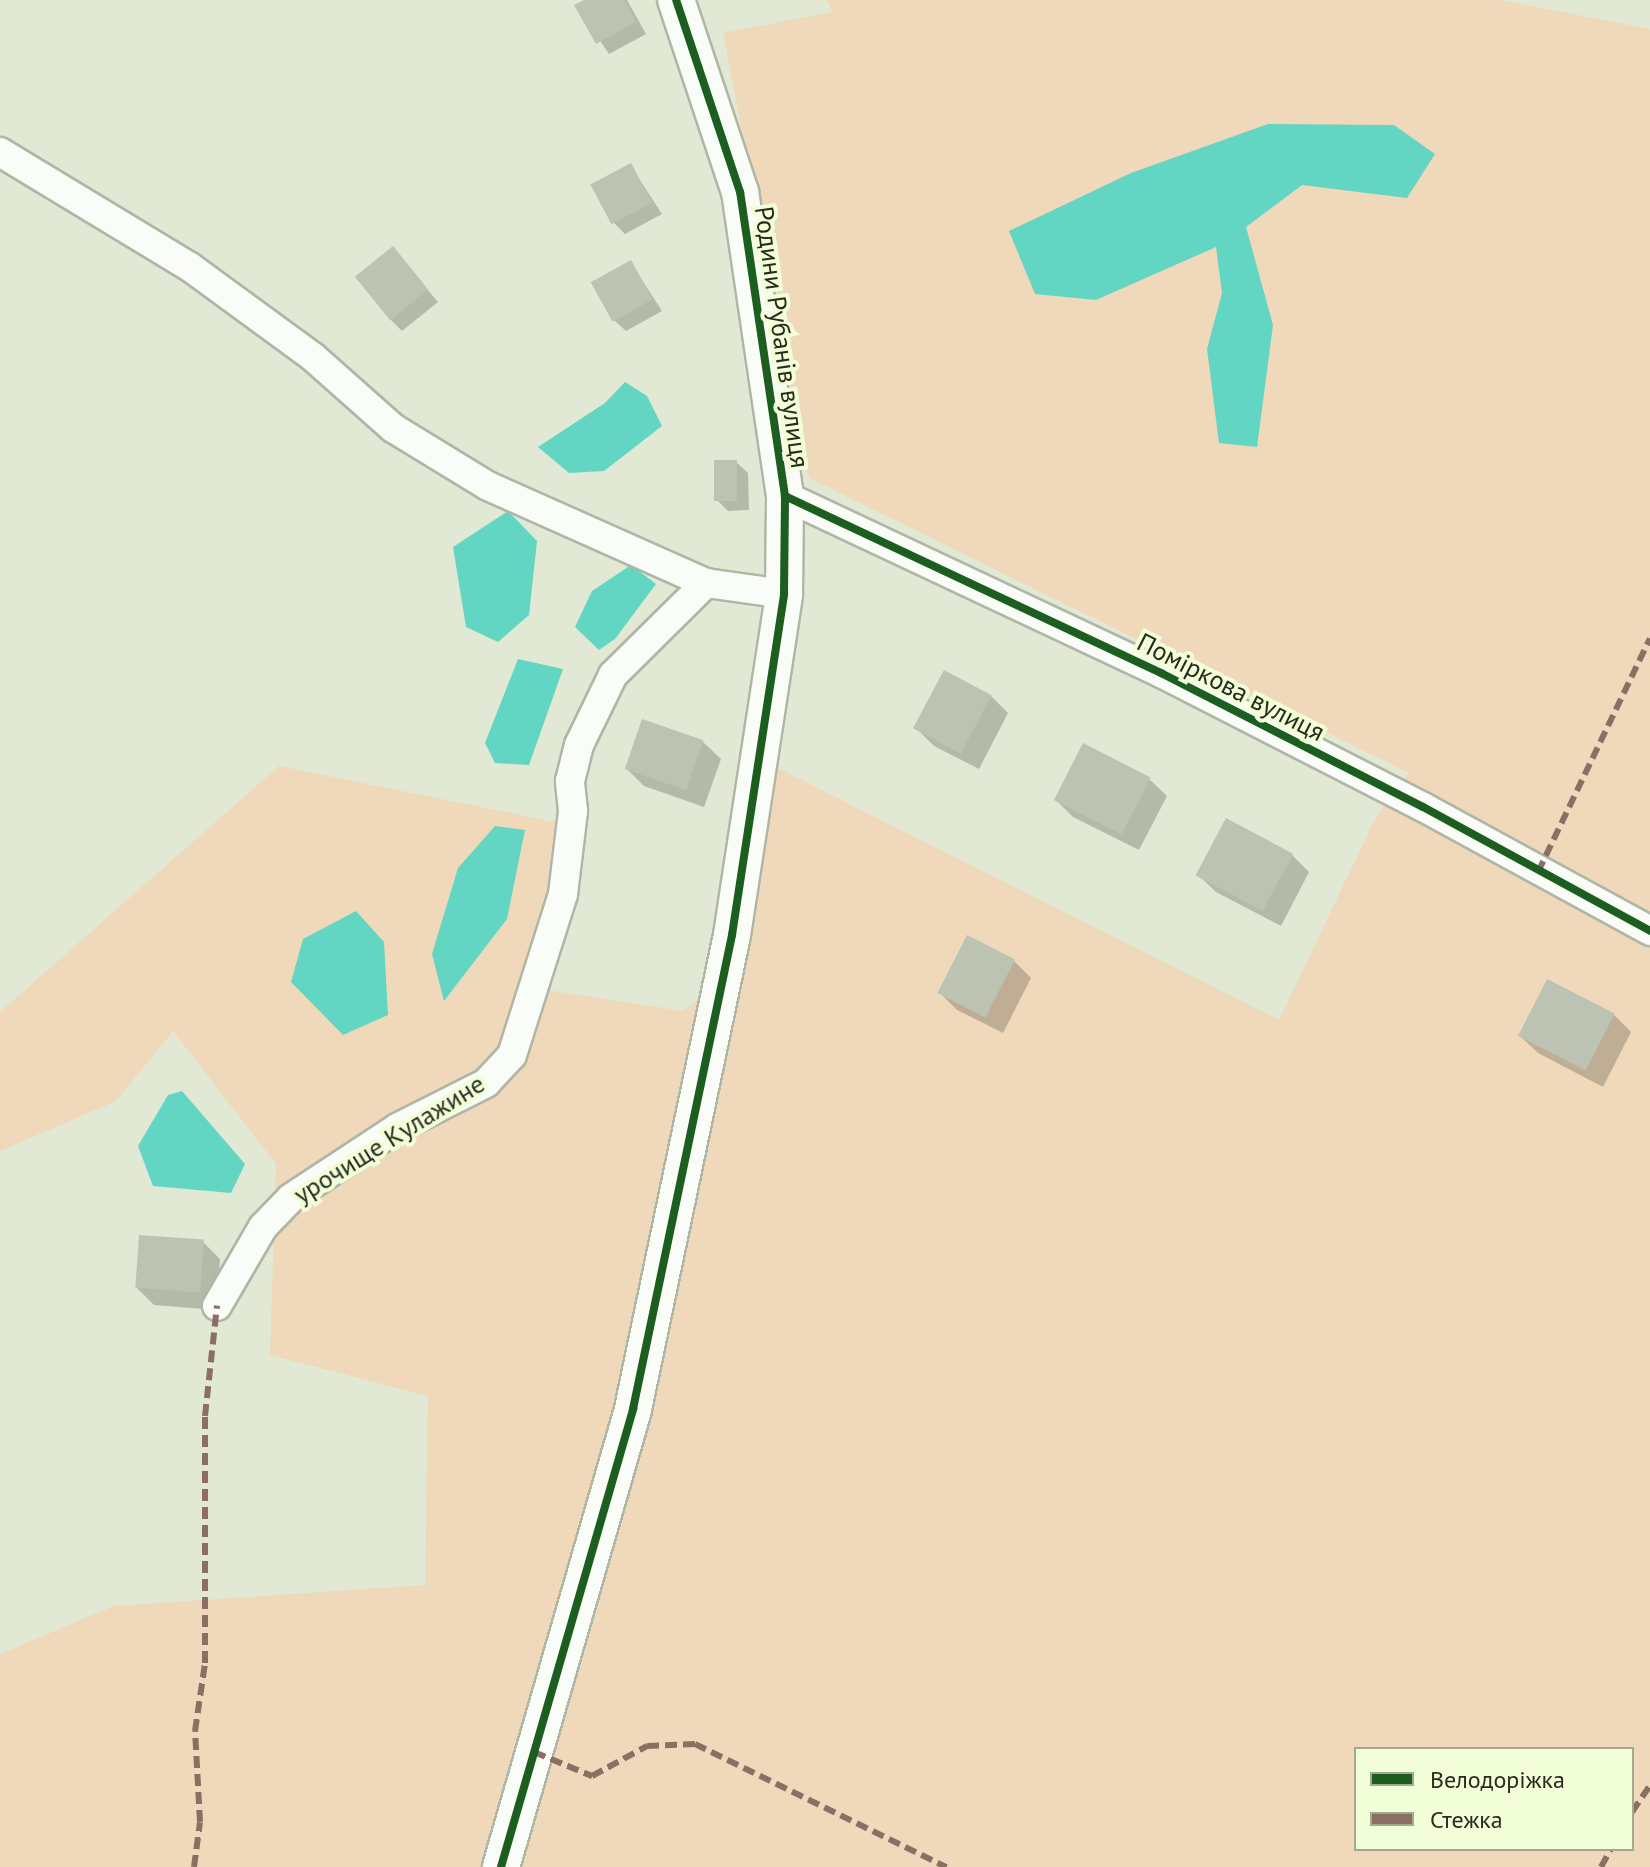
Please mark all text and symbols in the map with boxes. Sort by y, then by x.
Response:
street label: Родини Рубанів вулиця [748,204,816,470]
street label: Поміркова вулиця [1132,626,1330,748]
street label: урочище Кулажине [288,1068,490,1210]
legend [1354,1747,1634,1851]
text: Велодоріжка [1430,1764,1565,1795]
text: Стежка [1430,1804,1503,1835]

